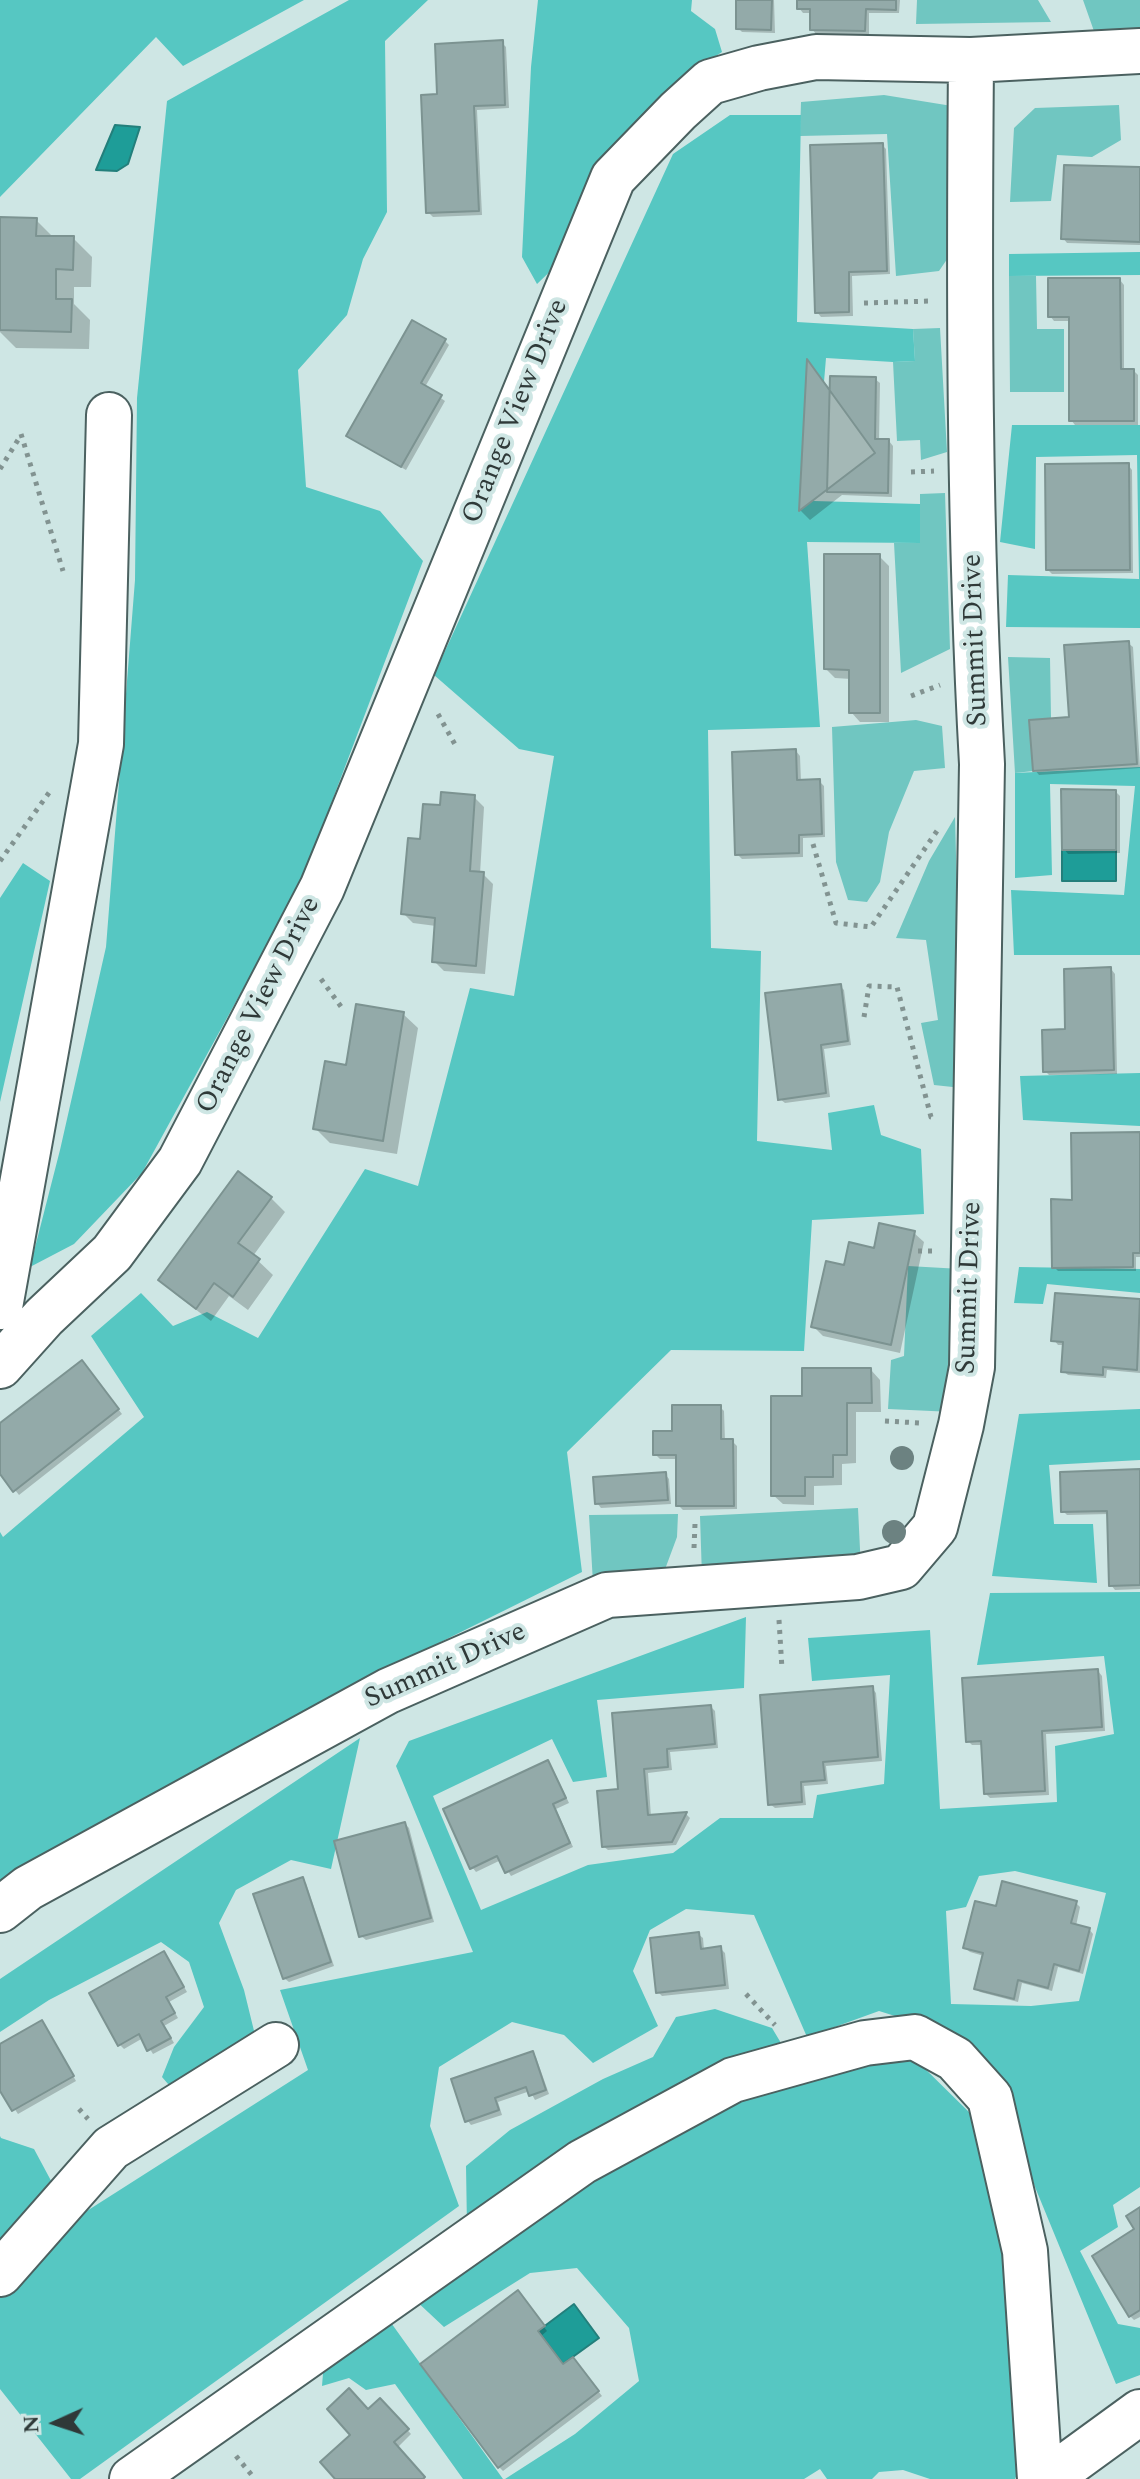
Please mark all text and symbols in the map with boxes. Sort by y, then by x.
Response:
street label: Orange View Drive [457,295,577,529]
street label: Summit Drive [957,553,997,727]
street label: Orange View Drive [191,892,329,1120]
street label: Summit Drive [951,1201,991,1375]
street label: Summit Drive [360,1617,532,1717]
north arrow [16,2383,96,2463]
text: N [15,2414,48,2434]

